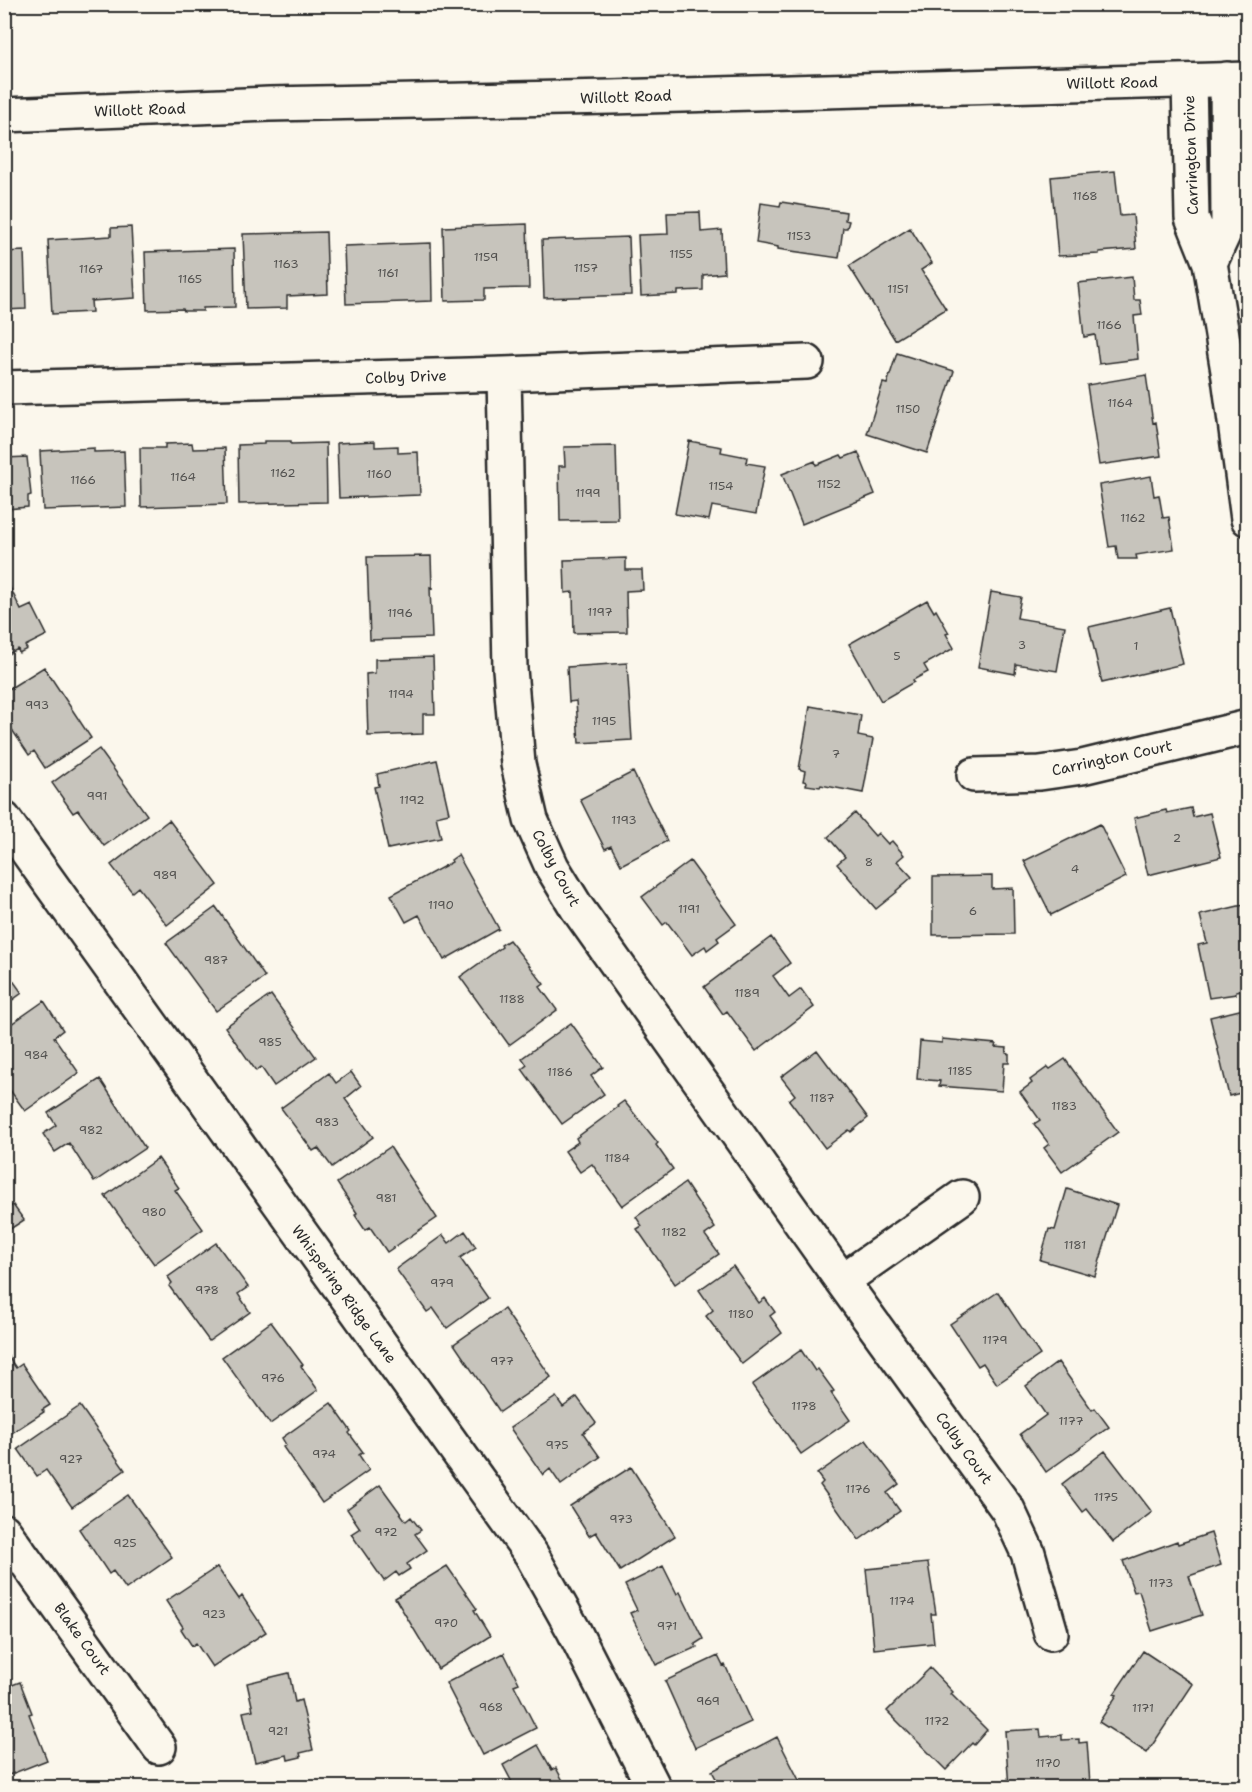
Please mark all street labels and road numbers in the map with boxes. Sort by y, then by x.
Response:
street label: Willott Road [1066,72,1159,94]
street label: Willott Road [580,85,673,109]
street label: Carrington Drive [1179,95,1203,215]
street label: Willott Road [94,98,187,122]
street label: Colby Drive [365,366,447,388]
street label: Carrington Court [1050,735,1174,781]
street label: Colby Court [527,826,585,910]
street label: Whispering Ridge Lane [287,1221,401,1367]
street label: Colby Court [931,1408,997,1488]
street label: Blake Court [49,1599,115,1679]

